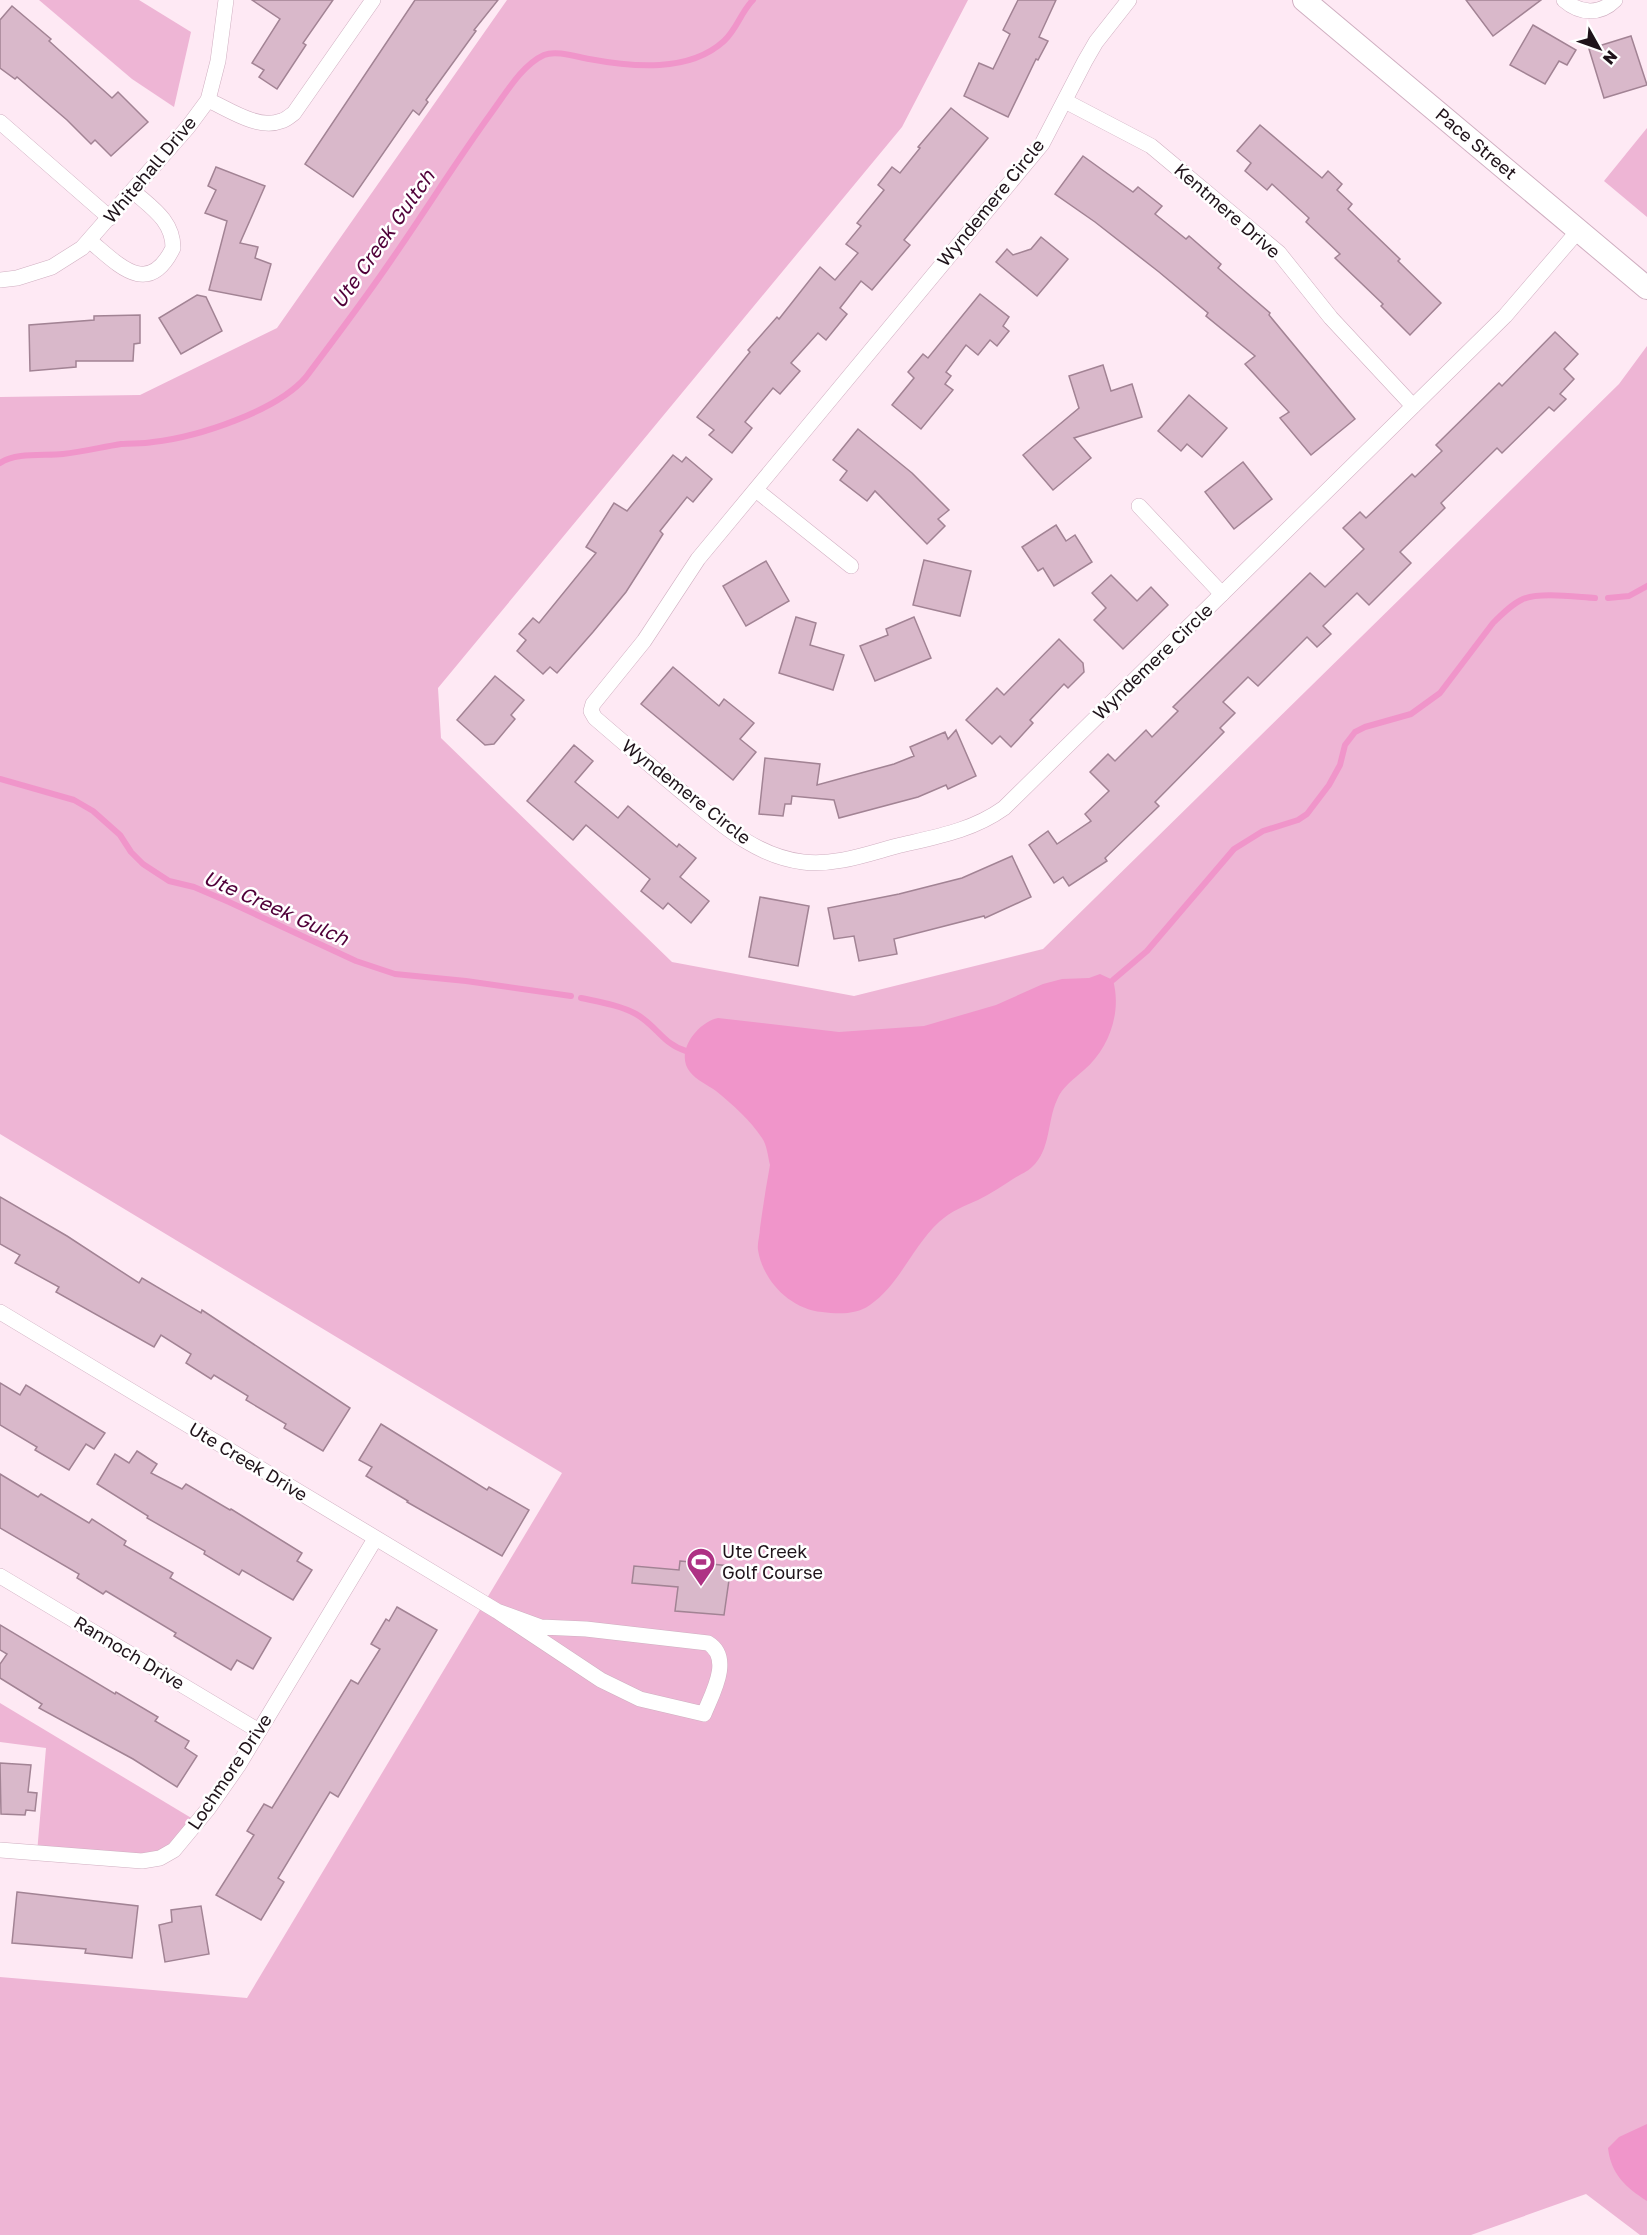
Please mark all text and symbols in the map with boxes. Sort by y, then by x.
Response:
north arrow [1569,18,1629,78]
text: N [1599,47,1622,69]
street label: Pace Street [1431,103,1522,184]
street label: Whitehall Drive [98,111,200,227]
street label: Wyndemere Circle [932,134,1048,271]
street label: Kentmere Drive [1170,158,1285,262]
water label: Ute Creek Gultch [326,164,439,312]
street label: Wyndemere Circle [1088,599,1217,724]
street label: Wyndemere Circle [618,734,756,848]
water label: Ute Creek Gulch [200,865,353,950]
street label: Ute Creek Drive [185,1417,312,1505]
place label: Ute Creek Golf Course [722,1540,823,1583]
sports icon: Ute Creek Golf Course [685,1546,717,1588]
street label: Rannoch Drive [70,1610,189,1694]
street label: Lochmore Drive [182,1709,276,1834]

